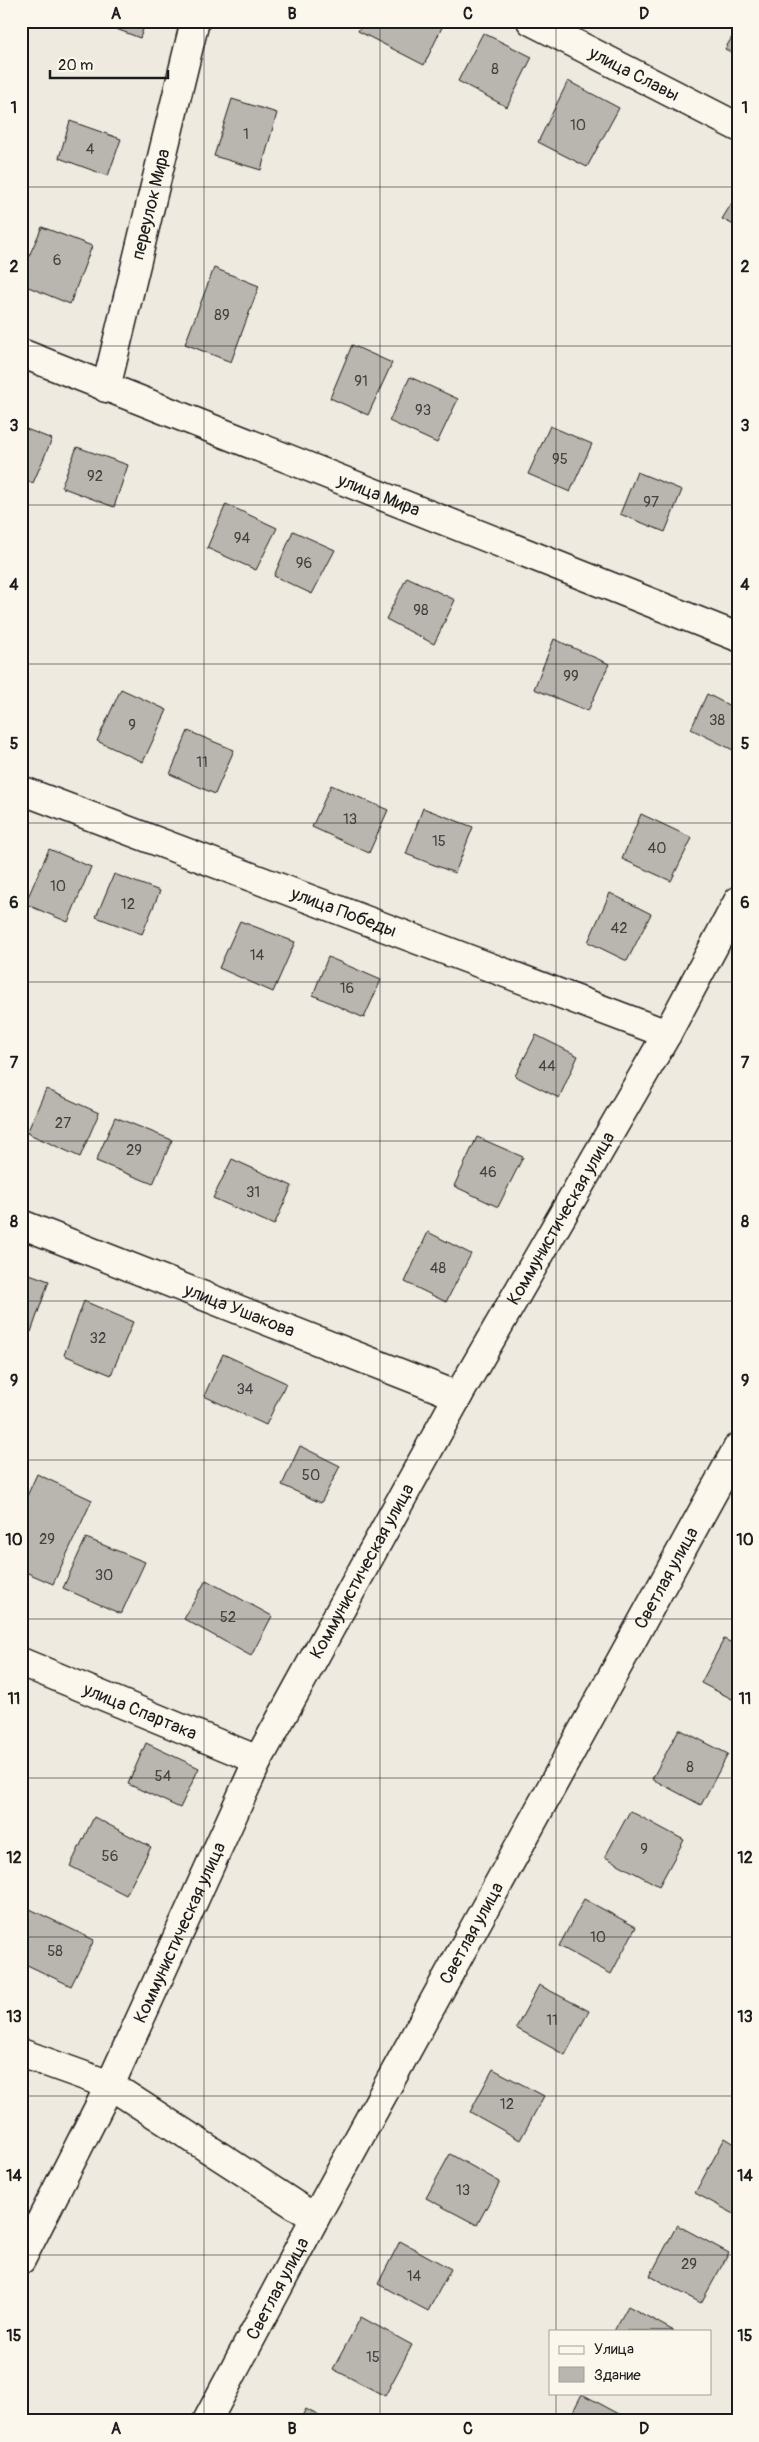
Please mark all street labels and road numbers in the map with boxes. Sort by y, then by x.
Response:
street label: улица Славы [584,41,683,106]
street label: переулок Мира [126,147,175,262]
street label: улица Мира [334,468,423,521]
street label: улица Победы [287,881,400,942]
street label: Коммунистическая улица [502,1128,620,1309]
street label: улица Ушакова [180,1278,298,1342]
street label: Коммунистическая улица [304,1480,419,1663]
street label: Светлая улица [629,1523,703,1633]
street label: улица Спартака [79,1677,201,1745]
street label: Коммунистическая улица [128,1838,231,2027]
street label: Светлая улица [434,1878,509,1988]
street label: Светлая улица [241,2233,314,2344]

